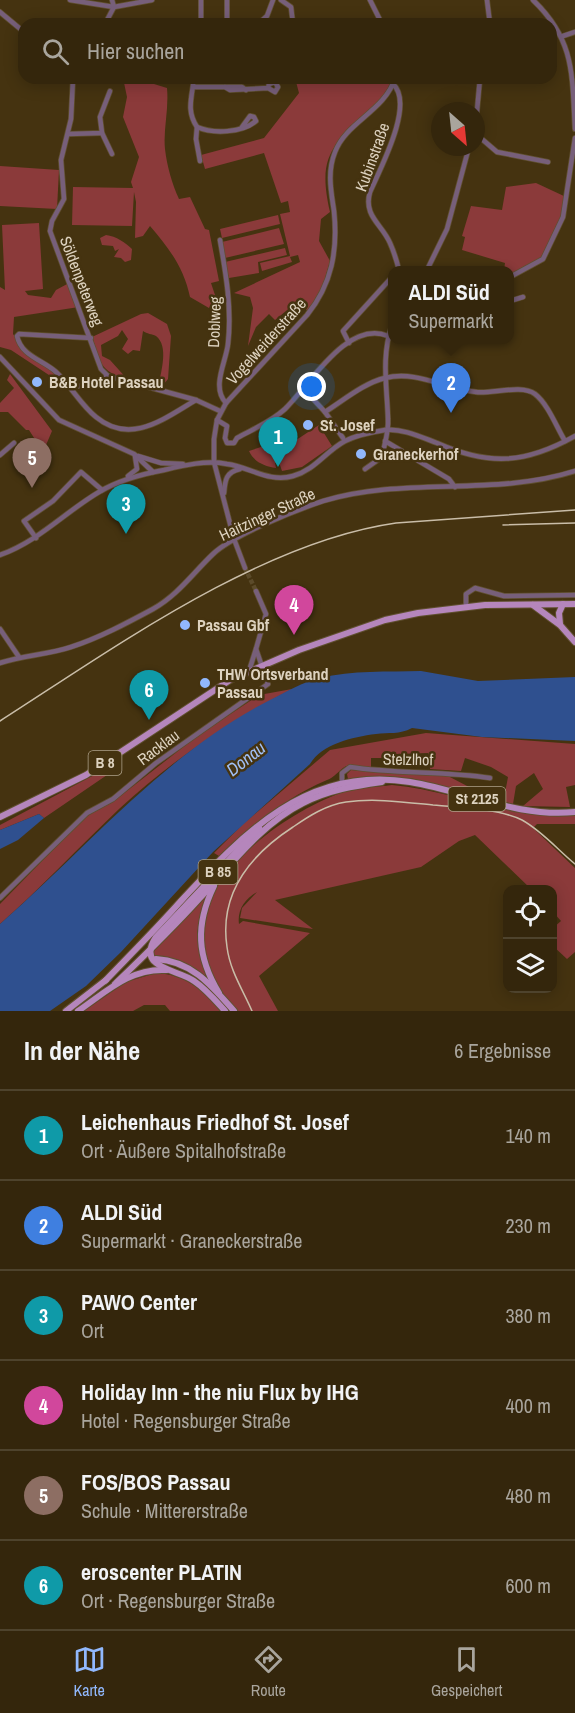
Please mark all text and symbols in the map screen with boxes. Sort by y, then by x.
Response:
search box [18,18,557,84]
icon: search [39,35,72,68]
text: Hier suchen [87,36,184,66]
north arrow [431,102,485,156]
street label: Kubinstraße [349,120,395,194]
street label: Söldenpeterweg [55,233,110,330]
popup [388,266,514,344]
text: ALDI Süd [409,277,490,307]
street label: Vogelweiderstraße [221,293,311,389]
street label: Doblweg [202,295,226,348]
text: Supermarkt [409,307,493,334]
pin: 2 [432,364,470,413]
place label: B&B Hotel Passau [49,371,163,393]
your location [297,372,326,401]
marker: B&B Hotel Passau [30,375,44,389]
place label: St. Josef [320,414,375,436]
pin: 1 [258,418,298,467]
marker: St. Josef [301,418,315,432]
pin: 5 [12,438,51,488]
place label: Graneckerhof [373,443,459,465]
marker: Graneckerhof [354,447,368,461]
street label: Haitzinger Straße [215,482,319,546]
pin: 3 [106,484,146,534]
pin: 4 [274,586,314,635]
place label: Passau Gbf [197,614,270,636]
marker: Passau Gbf [178,618,192,632]
place label: THW Ortsverband Passau [217,663,329,703]
pin: 6 [130,670,168,720]
marker: THW Ortsverband Passau [198,676,212,690]
street label: Racklau [132,724,184,770]
water label: Donau [221,735,271,782]
street label: Stelzlhof [383,748,434,770]
road number: B 8 [88,751,122,775]
road number: St 2125 [448,787,506,811]
road number: B 85 [198,860,238,884]
map controls [503,885,557,993]
button: locate [503,885,557,939]
button: layers [503,939,557,993]
text: In der Nähe [24,1033,140,1068]
text: 6 Ergebnisse [454,1037,551,1064]
text: Leichenhaus Friedhof St. Josef [81,1107,349,1137]
text: 1 [39,1122,48,1149]
text: 140 m [505,1122,551,1149]
text: Ort · Äußere Spitalhofstraße [81,1137,286,1164]
text: ALDI Süd [81,1197,162,1227]
text: 2 [39,1212,48,1239]
text: 230 m [505,1212,551,1239]
text: Supermarkt · Graneckerstraße [81,1227,302,1254]
text: PAWO Center [81,1287,197,1317]
text: 3 [39,1302,48,1329]
text: 380 m [505,1302,551,1329]
text: Ort [81,1317,104,1344]
text: Holiday Inn - the niu Flux by IHG [81,1377,359,1407]
text: 4 [39,1392,48,1419]
text: 400 m [505,1392,551,1419]
text: Hotel · Regensburger Straße [81,1407,291,1434]
text: FOS/BOS Passau [81,1467,230,1497]
text: 5 [39,1482,48,1509]
text: 480 m [505,1482,551,1509]
text: Schule · Mittererstraße [81,1497,248,1524]
text: eroscenter PLATIN [81,1557,242,1587]
text: 6 [39,1572,48,1599]
text: 600 m [505,1572,551,1599]
text: Ort · Regensburger Straße [81,1587,275,1614]
tab: Karte [73,1643,106,1701]
tab: Route [251,1643,286,1701]
tab: Gespeichert [431,1643,502,1701]

